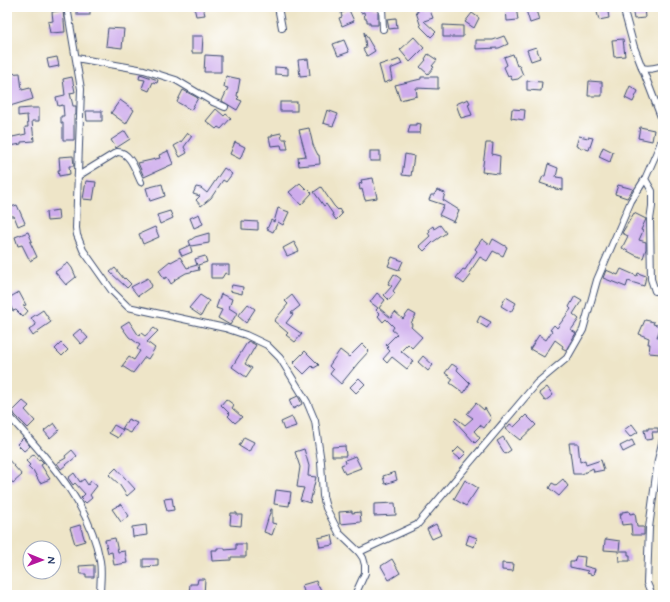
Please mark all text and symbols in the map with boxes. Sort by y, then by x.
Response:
north arrow [22,540,62,580]
text: N [44,556,58,564]

